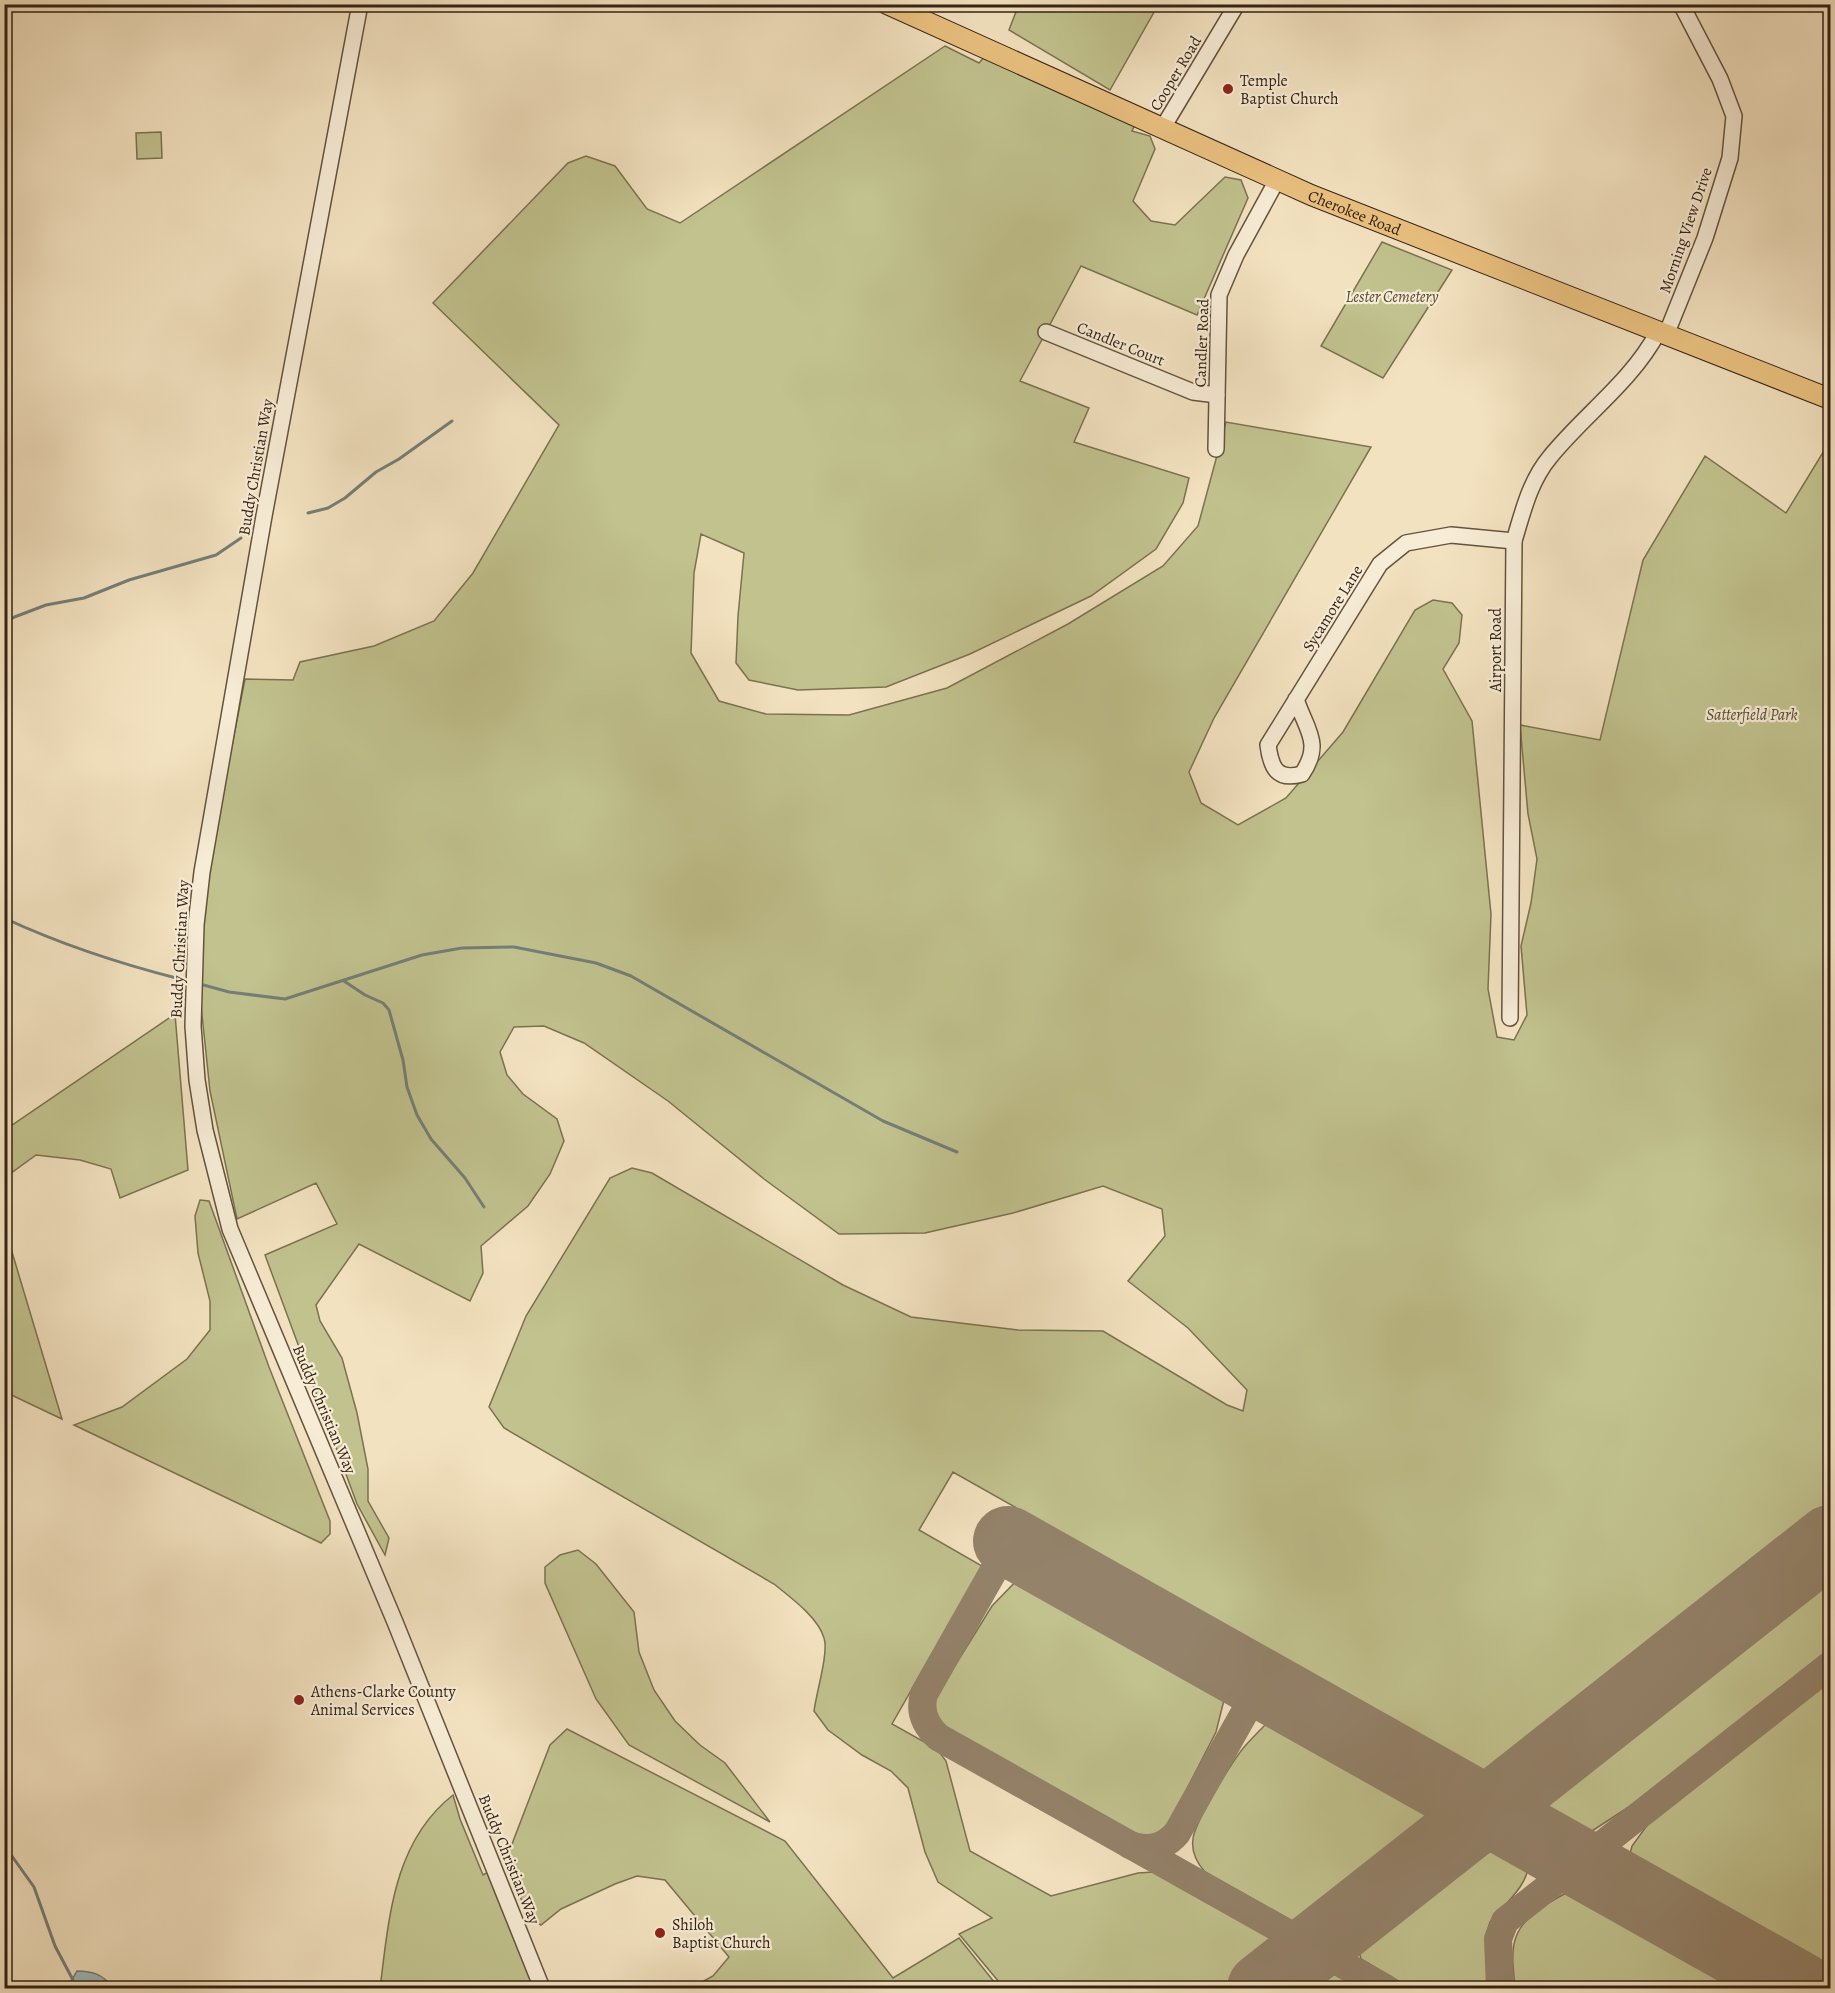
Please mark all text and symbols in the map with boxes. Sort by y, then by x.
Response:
street label: Cooper Road [1145,32,1207,115]
place label: Temple Baptist Church [1240,70,1339,110]
marker: Temple Baptist Church [1221,82,1235,96]
street label: Morning View Drive [1654,164,1718,296]
street label: Cherokee Road [1305,185,1404,241]
park label: Lester Cemetery [1346,286,1438,308]
street label: Candler Road [1189,298,1215,388]
street label: Candler Court [1073,316,1168,372]
street label: Buddy Christian Way [233,396,279,537]
street label: Sycamore Lane [1297,561,1368,656]
street label: Airport Road [1485,608,1507,693]
park label: Satterfield Park [1706,704,1798,726]
street label: Buddy Christian Way [165,878,195,1019]
street label: Buddy Christian Way [287,1341,362,1478]
place label: Athens-Clarke County Animal Services [310,1681,456,1721]
marker: Athens-Clarke County Animal Services [292,1693,306,1707]
street label: Buddy Christian Way [473,1791,546,1928]
place label: Shiloh Baptist Church [672,1914,771,1954]
marker: Shiloh Baptist Church [653,1926,667,1940]

